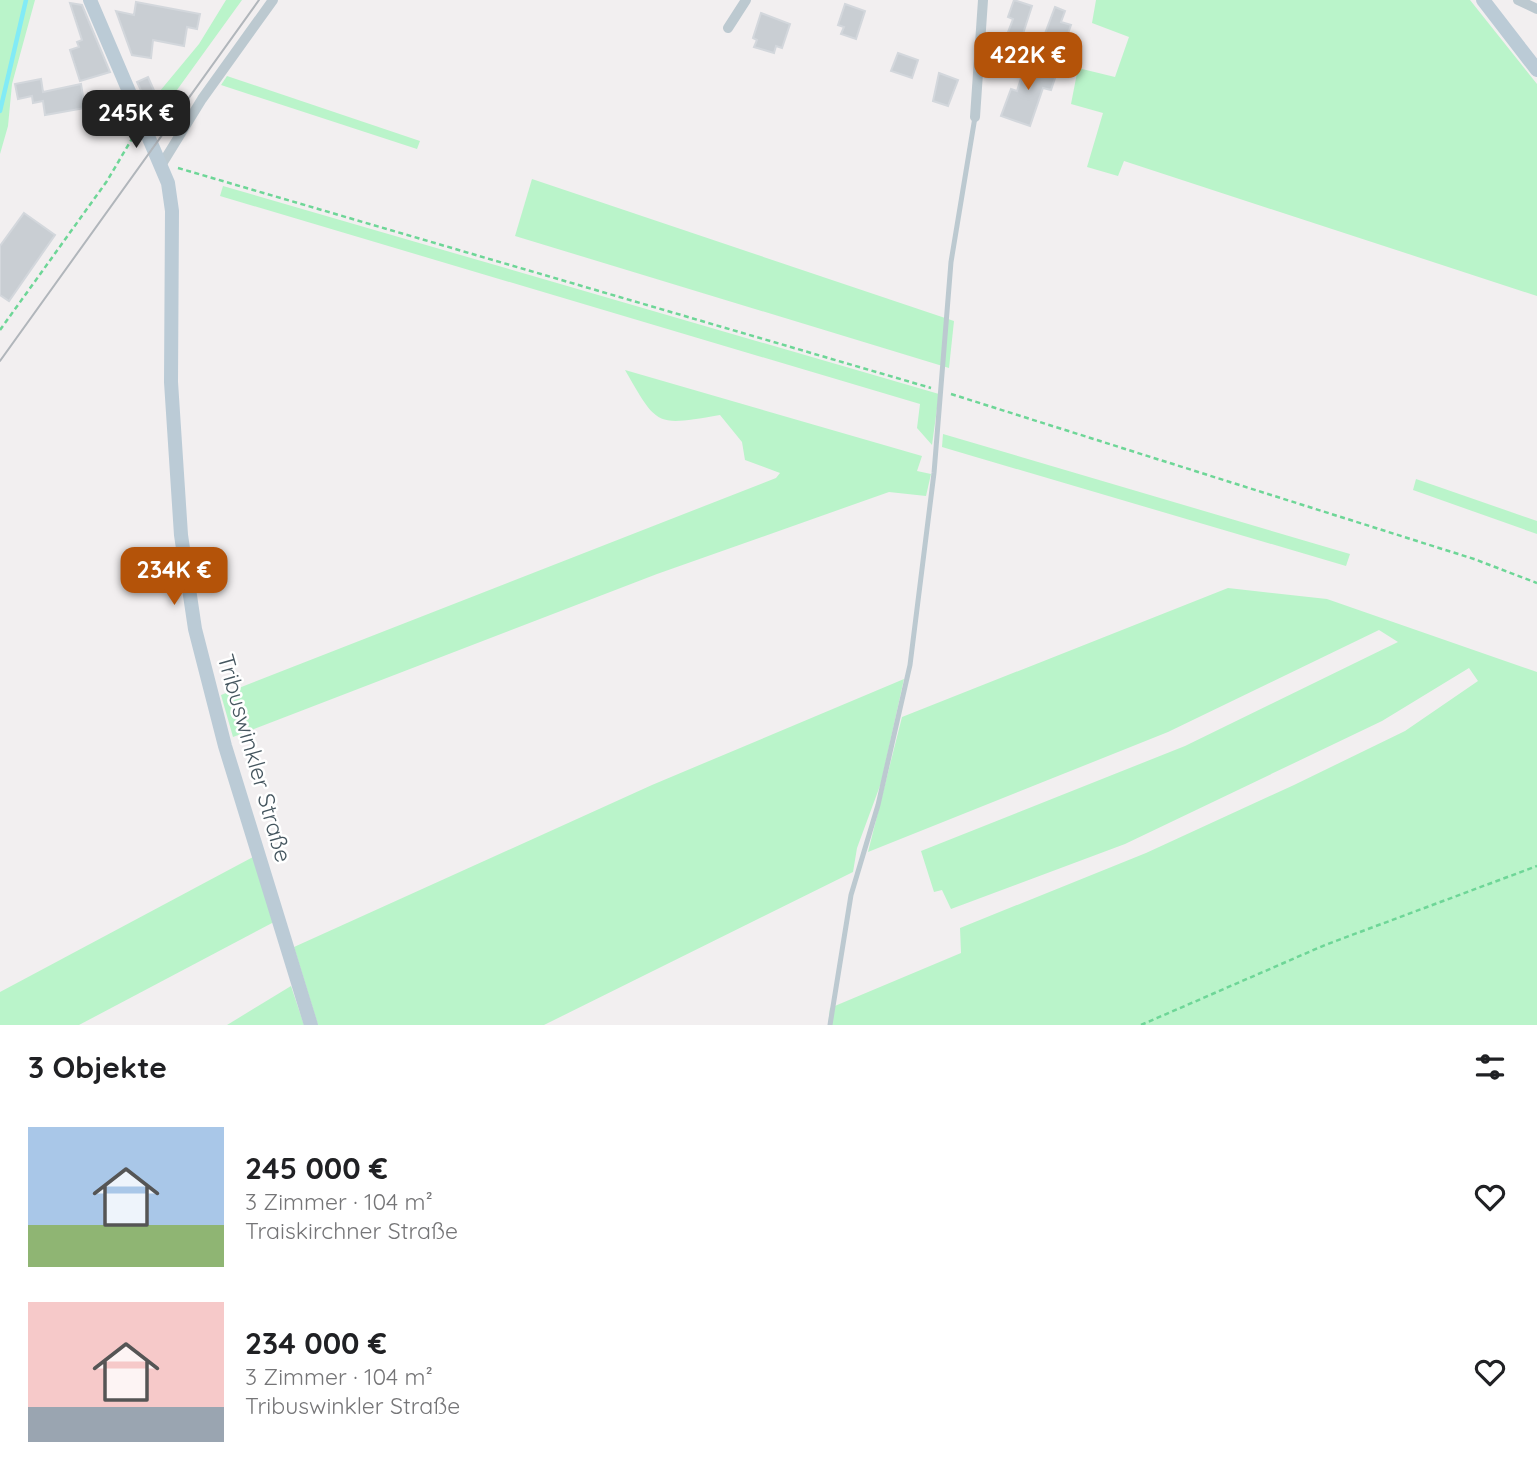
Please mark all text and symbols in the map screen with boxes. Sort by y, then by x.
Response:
pin: 422K € [971,32,1085,92]
text: 422K € [990,40,1066,69]
pin: 245K € [79,90,193,150]
text: 245K € [98,98,174,127]
pin: 234K € [117,548,231,607]
text: 234K € [137,555,211,584]
street label: Tribuswinkler Straße [211,651,299,865]
text: 3 Objekte [28,1048,167,1086]
icon: filters [1471,1048,1509,1086]
text: 245 000 € [245,1149,388,1187]
icon: home [84,1155,168,1239]
icon: heart [1471,1178,1509,1216]
text: 3 Zimmer · 104 m² [245,1187,433,1216]
text: Traiskirchner Straße [245,1216,458,1245]
text: 234 000 € [245,1324,387,1362]
icon: home [84,1330,168,1414]
icon: heart [1471,1353,1509,1391]
text: 3 Zimmer · 104 m² [245,1362,433,1391]
text: Tribuswinkler Straße [245,1391,460,1420]

